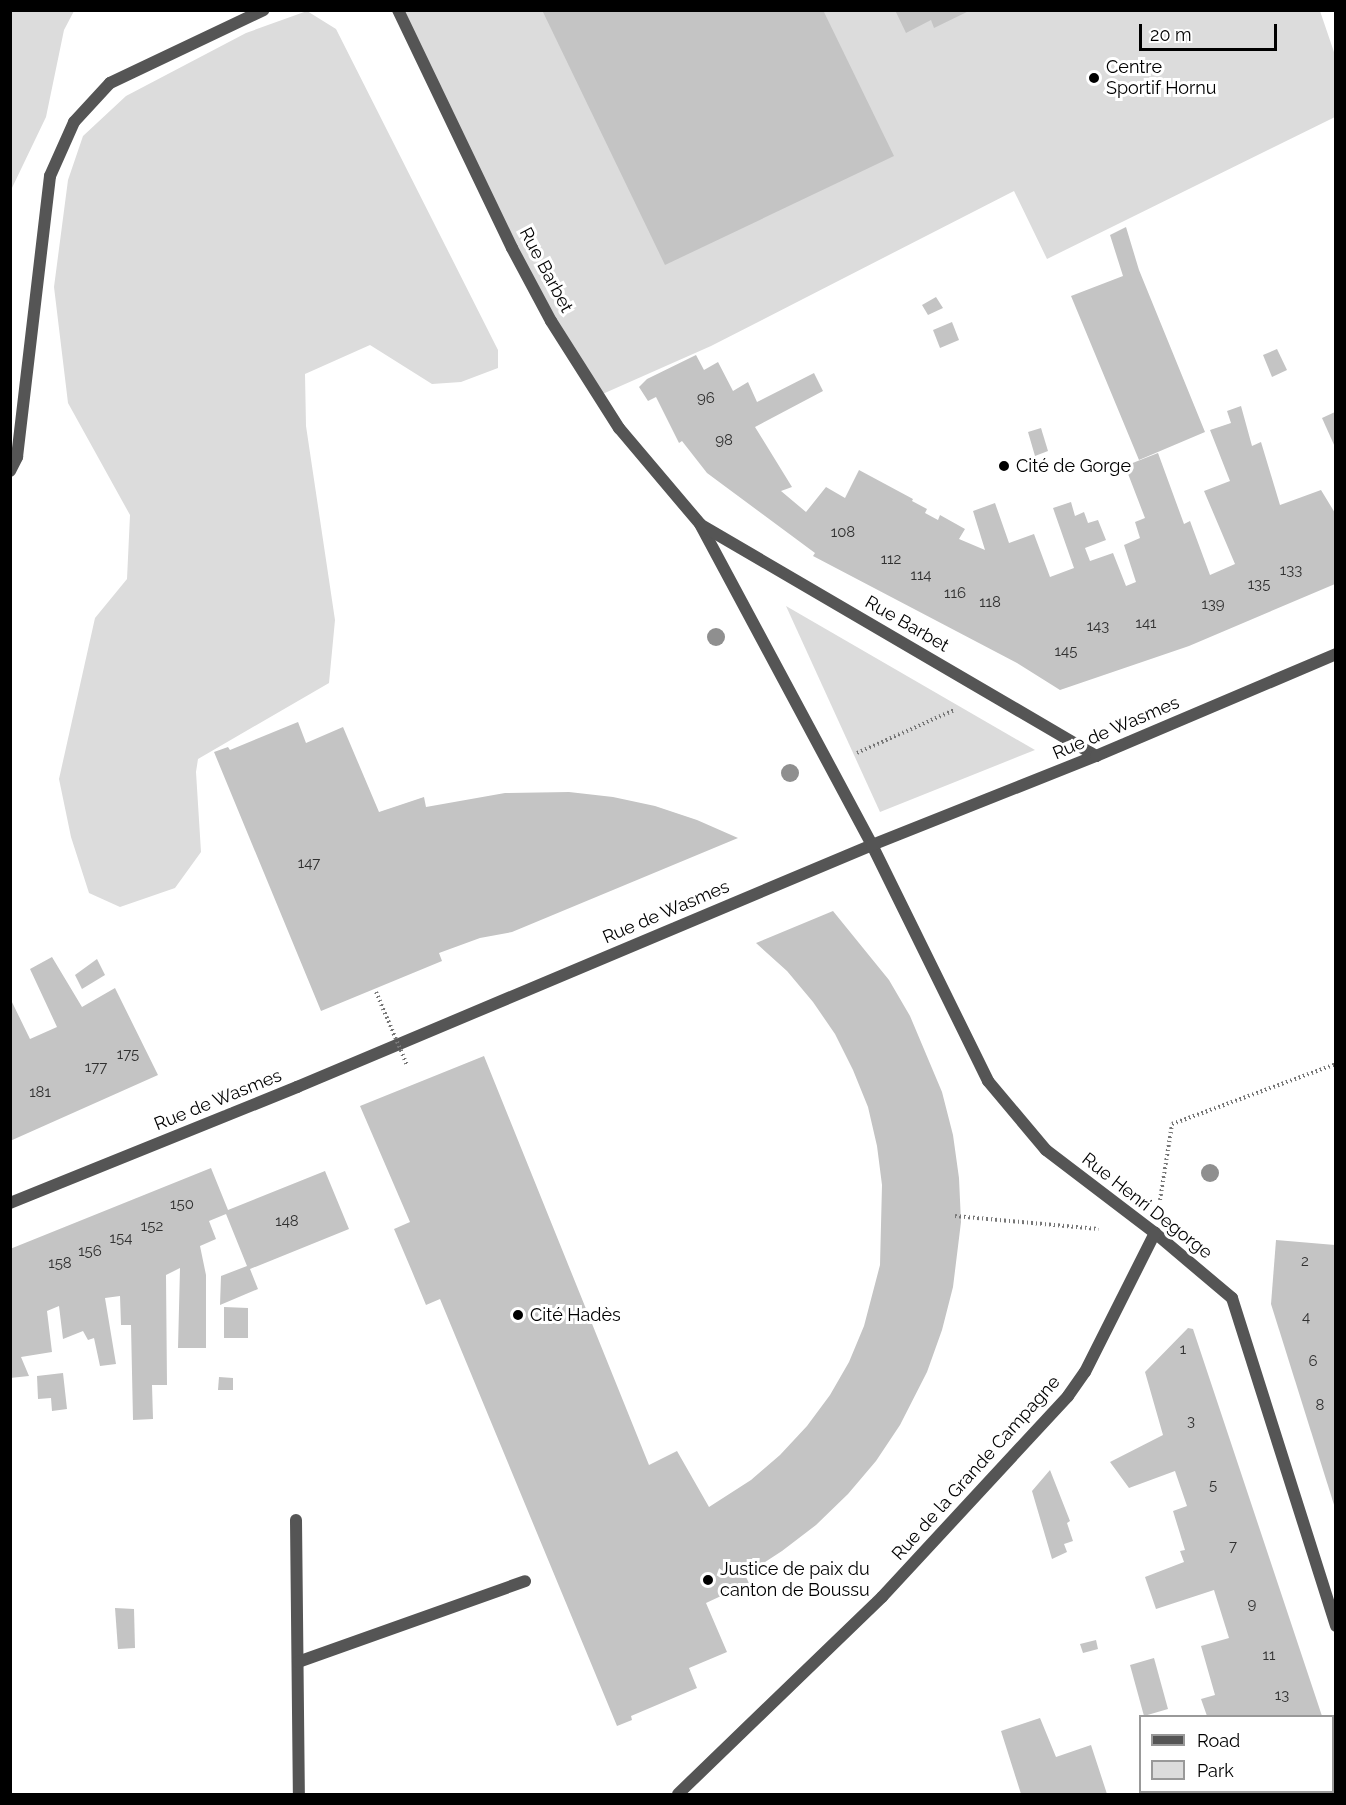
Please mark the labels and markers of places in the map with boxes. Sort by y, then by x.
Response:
place label: Centre Sportif Hornu [1106,57,1217,100]
marker: Centre Sportif Hornu [1087,71,1101,85]
place label: Cité de Gorge [1016,455,1131,477]
marker: Cité de Gorge [997,459,1011,473]
place label: Cité Hadès [530,1304,621,1326]
marker: Cité Hadès [511,1308,525,1322]
place label: Justice de paix du canton de Boussu [720,1559,870,1602]
marker: Justice de paix du canton de Boussu [701,1573,715,1587]

